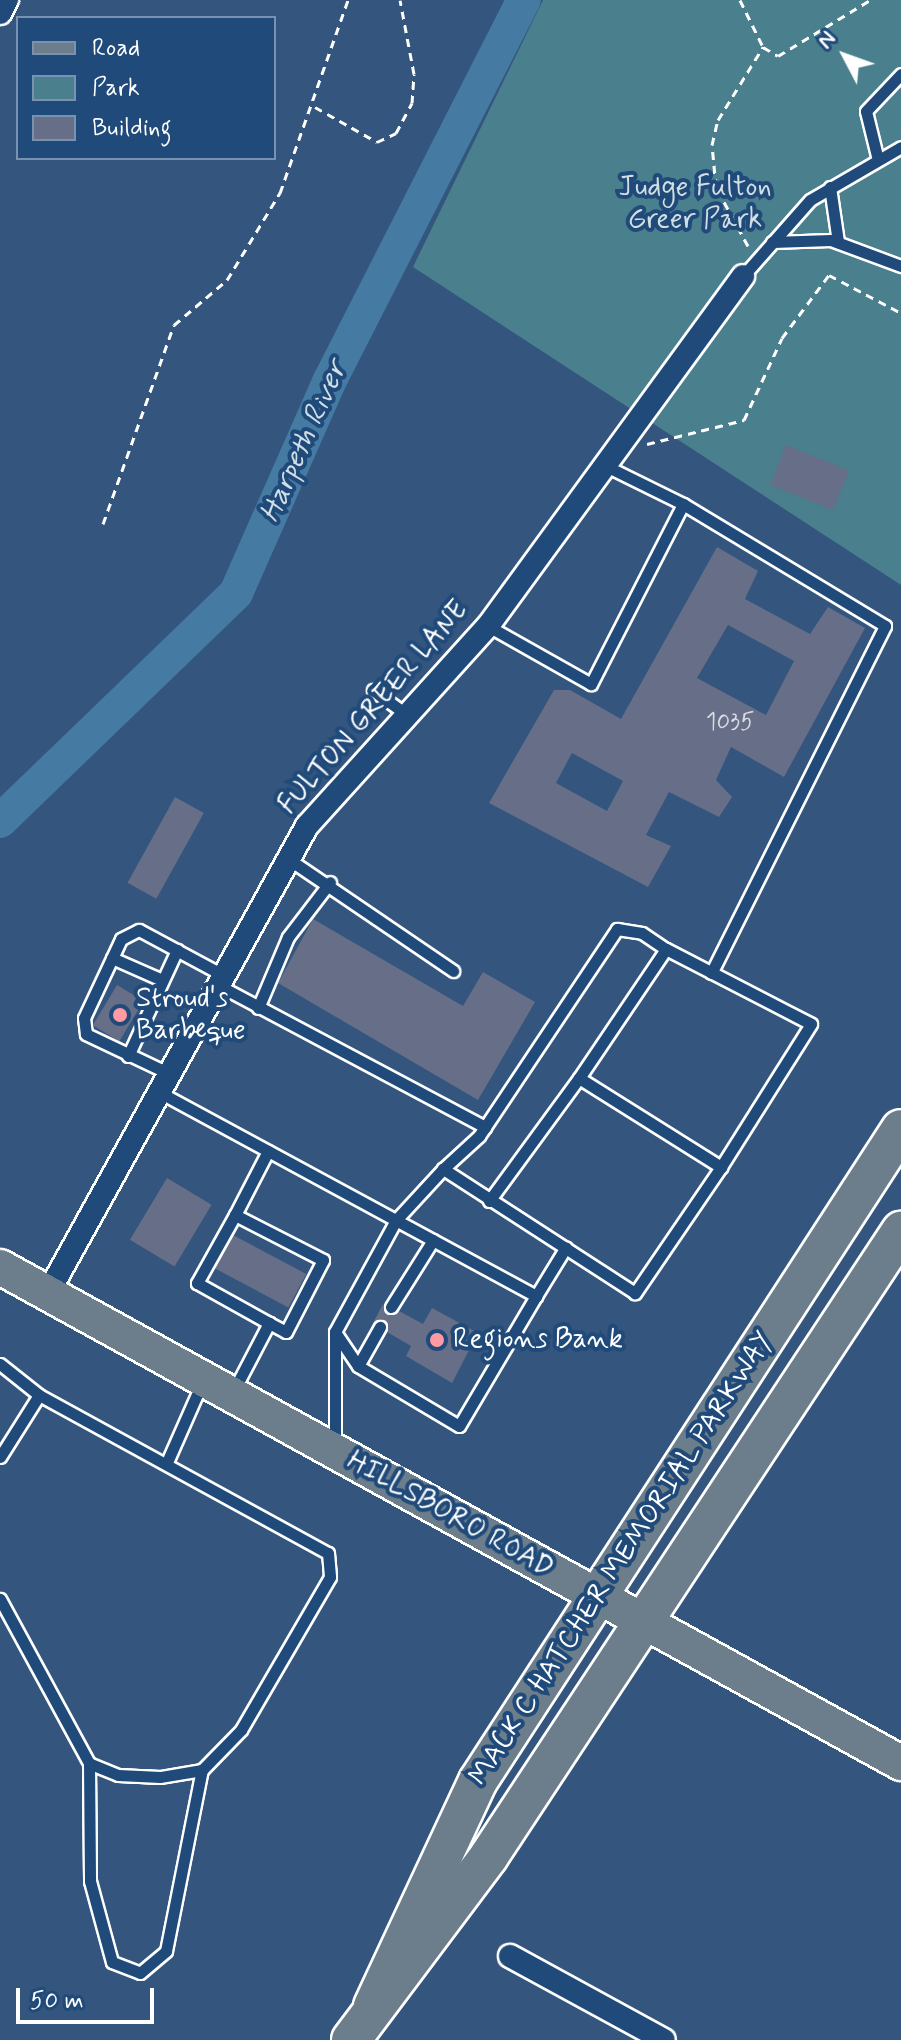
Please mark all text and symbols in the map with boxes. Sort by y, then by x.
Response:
legend [16,16,276,160]
north arrow [805,16,885,96]
text: N [812,26,842,55]
text: Road [92,33,140,64]
text: Park [92,73,140,104]
text: Building [92,113,172,144]
park label: Judge Fulton Greer Park [620,171,770,237]
water label: Harpeth River [252,356,356,528]
street label: FULTON GREER LANE [270,592,478,824]
house number: 1035 [706,709,754,737]
place label: Stroud's Barbeque [136,982,246,1048]
marker: Stroud's Barbeque [111,1006,129,1024]
place label: Regions Bank [453,1323,617,1357]
marker: Regions Bank [428,1331,446,1349]
street label: MACK C HATCHER MEMORIAL PARKWAY [466,1331,778,1787]
street label: HILLSBORO ROAD [340,1444,560,1586]
scale bar [20,1972,158,2022]
text: 50 m [30,1986,84,2017]

